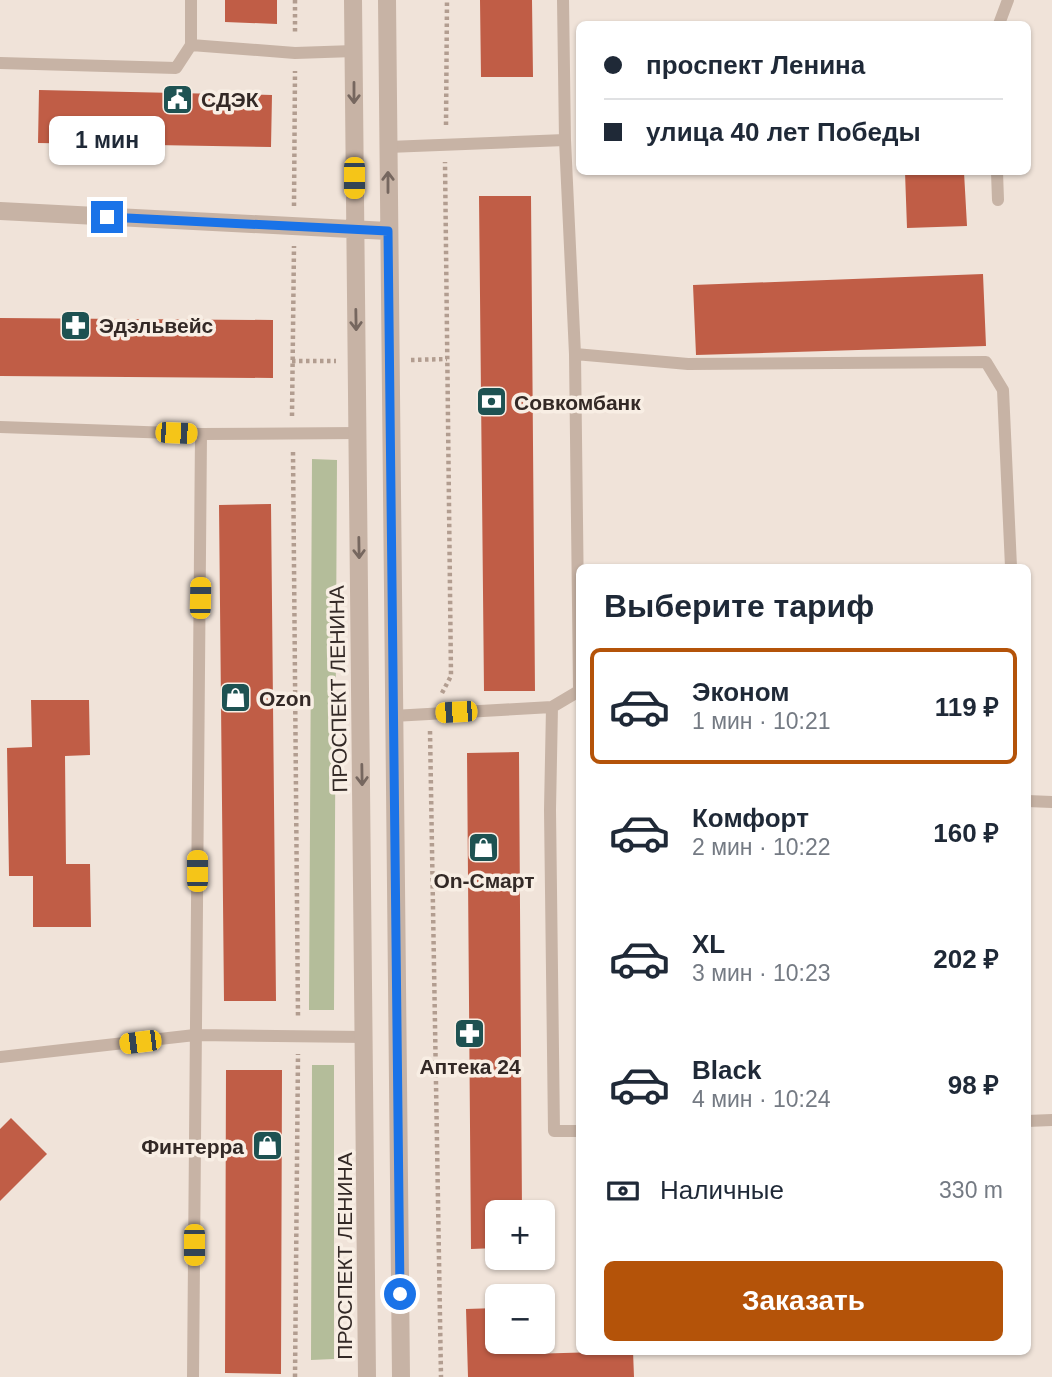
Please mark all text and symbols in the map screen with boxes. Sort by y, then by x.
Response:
text: проспект Ленина [646,50,865,80]
one-way arrow [347,81,361,104]
public building icon: СДЭК [161,82,195,116]
place label: СДЭК [201,88,259,111]
callout: 1 мин [49,116,165,164]
text: улица 40 лет Победы [646,117,921,147]
text: 1 мин [75,127,139,153]
car [344,157,365,199]
one-way arrow [381,171,395,194]
route end [91,201,123,233]
pharmacy icon: Эдэльвейс [59,308,93,342]
one-way arrow [349,308,363,331]
place label: Эдэльвейс [99,314,214,337]
bank icon: Совкомбанк [474,385,508,419]
place label: Совкомбанк [514,391,641,414]
car [155,422,198,444]
one-way arrow [353,536,366,559]
car [190,577,211,619]
street label: ПРОСПЕКТ ЛЕНИНА [325,585,351,793]
text: Выберите тариф [604,588,874,624]
icon: car [608,675,671,738]
text: Эконом [692,677,790,707]
shop icon: Ozon [219,681,253,715]
place label: Ozon [259,687,312,710]
text: 119 ₽ [935,692,999,722]
car [435,700,478,724]
text: 1 мин · 10:21 [692,708,831,734]
one-way arrow [355,763,369,786]
icon: car [608,801,671,864]
text: Комфорт [692,803,809,833]
text: 160 ₽ [933,818,999,848]
shop icon: On-Смарт [467,831,501,865]
text: 2 мин · 10:22 [692,834,831,860]
car [187,850,208,892]
place label: On-Смарт [433,869,535,892]
icon: car [608,927,671,990]
text: XL [692,929,725,959]
text: 202 ₽ [933,944,999,974]
text: 3 мин · 10:23 [692,960,831,986]
pharmacy icon: Аптека 24 [453,1017,487,1051]
car [118,1029,163,1055]
icon: car [608,1053,671,1116]
place label: Аптека 24 [419,1055,521,1078]
text: Black [692,1055,761,1085]
text: 98 ₽ [948,1070,999,1100]
text: 4 мин · 10:24 [692,1086,831,1112]
shop icon: Финтерра [250,1129,284,1163]
place label: Финтерра [141,1135,244,1158]
street label: ПРОСПЕКТ ЛЕНИНА [333,1152,356,1360]
icon: cash [604,1172,642,1210]
text: Наличные [660,1175,784,1205]
text: 330 m [939,1177,1003,1203]
map controls [485,1200,555,1354]
button: + [485,1200,555,1270]
car [184,1224,205,1266]
button: Заказать [604,1261,1003,1341]
route start [384,1278,416,1310]
button: − [485,1284,555,1354]

